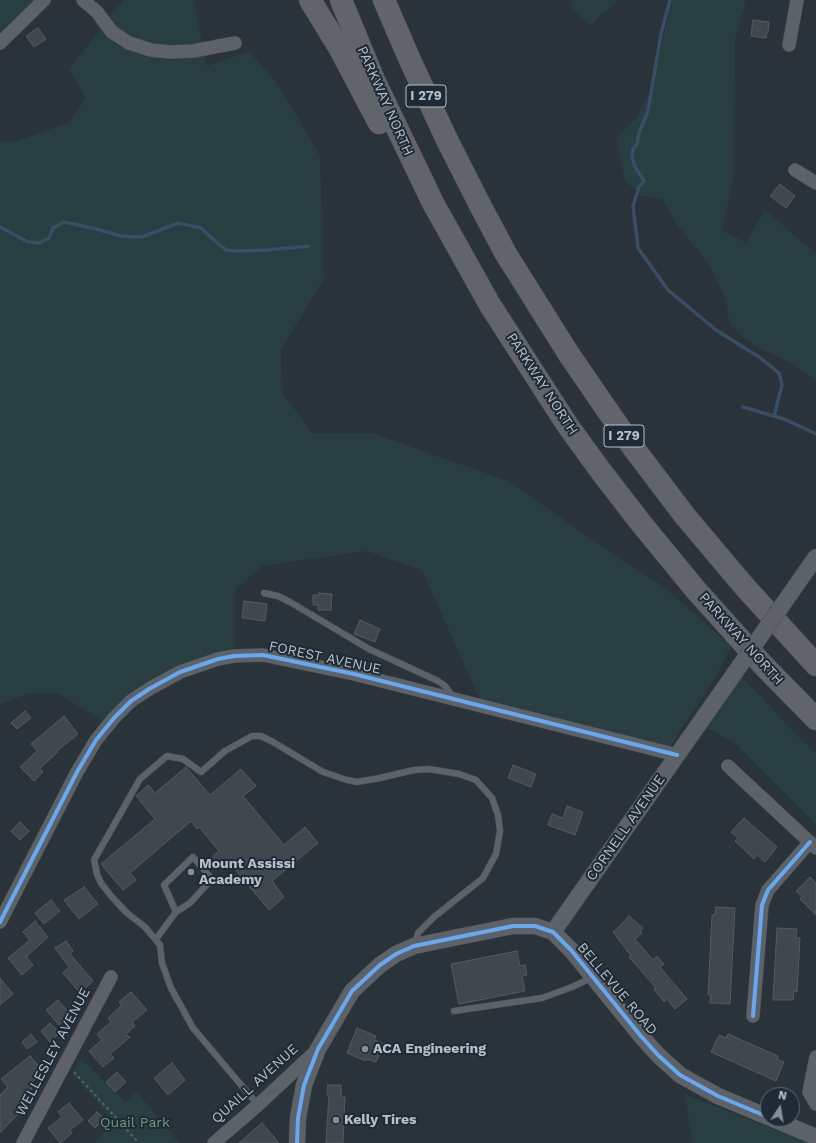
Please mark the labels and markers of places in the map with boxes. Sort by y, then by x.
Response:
place label: Mount Assissi Academy [199,856,295,888]
marker: Mount Assissi Academy [186,867,196,877]
place label: ACA Engineering [373,1041,486,1057]
marker: ACA Engineering [360,1044,370,1054]
place label: Kelly Tires [344,1112,417,1128]
marker: Kelly Tires [331,1115,341,1125]

